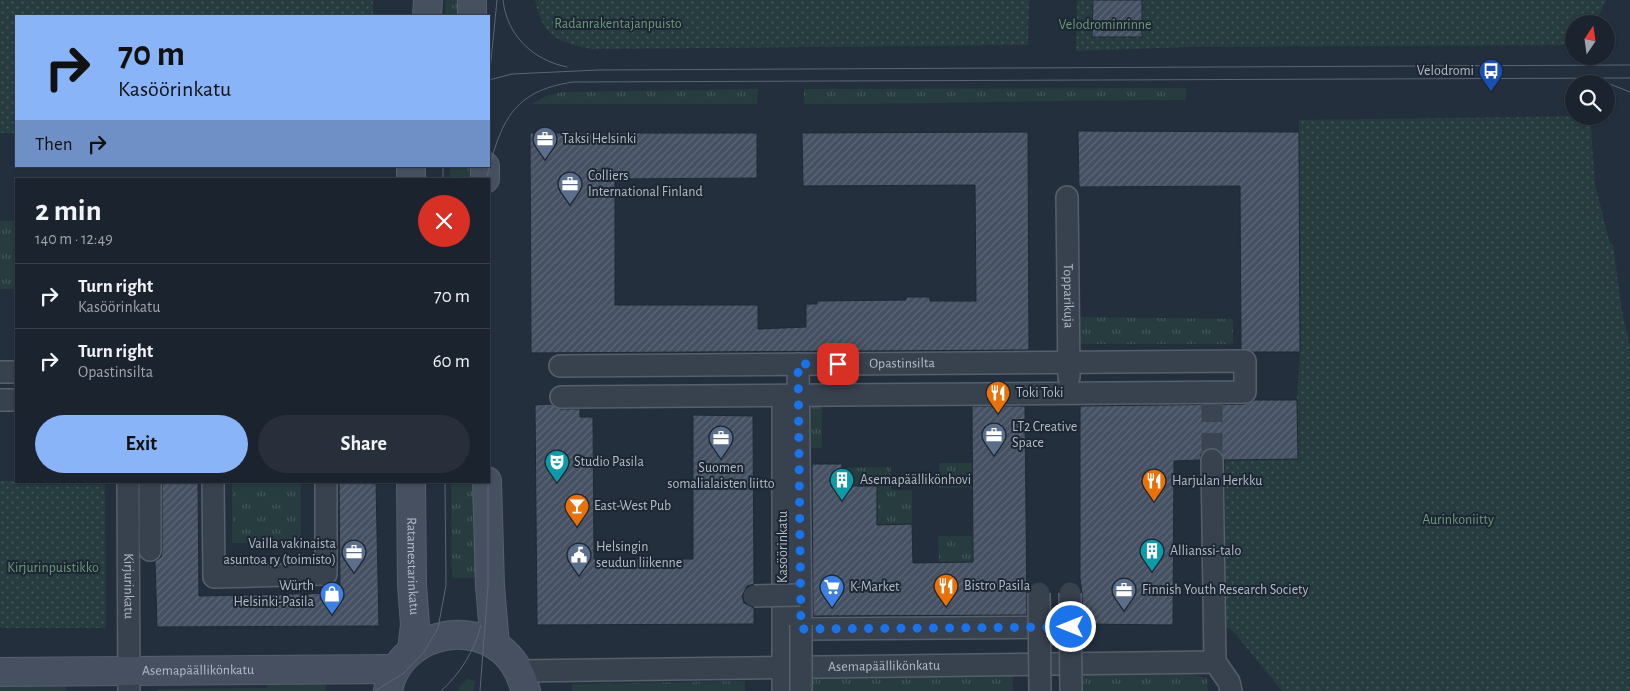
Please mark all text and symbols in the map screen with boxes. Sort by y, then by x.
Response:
north arrow [1565,15,1615,65]
map controls [1565,15,1615,125]
park label: Radanrakentajanpuisto [554,17,682,31]
park label: Velodrominrinne [1059,18,1151,32]
icon: right [35,35,100,100]
text: 70 m [118,37,185,72]
bus stop icon: Velodromi [1478,58,1504,92]
place label: Velodromi [1417,64,1474,78]
button: search [1565,75,1615,125]
text: Kasöörinkatu [118,78,231,100]
office icon: Taksi Helsinki [532,126,558,160]
icon: right [83,130,111,158]
place label: Taksi Helsinki [562,132,636,146]
text: Then [35,135,73,154]
place label: Colliers International Finland [588,169,703,199]
office icon: Colliers International Finland [557,171,583,205]
button: close [418,195,470,247]
text: 2 min [35,196,102,226]
text: 140 m · 12:49 [35,231,113,247]
street label: Topparikuja [1061,263,1075,329]
text: Turn right [78,277,153,296]
icon: right [35,282,63,310]
text: 70 m [434,287,470,306]
text: Kasöörinkatu [78,299,160,315]
text: Turn right [78,342,153,361]
pin [817,343,859,385]
icon: right [35,347,63,375]
icon: arrive [824,350,852,378]
text: 60 m [433,352,470,371]
street label: Opastinsilta [869,356,935,371]
text: Opastinsilta [78,364,153,380]
restaurant icon: Toki Toki [985,380,1011,414]
place label: Toki Toki [1016,386,1063,400]
button: Exit [35,415,248,473]
button: Share [258,415,470,473]
place label: LT2 Creative Space [1012,420,1077,450]
office icon: LT2 Creative Space [981,422,1007,456]
office icon: Suomen somalialaisten liitto [708,425,734,459]
theatre icon: Studio Pasila [544,449,570,483]
place label: Studio Pasila [574,455,644,469]
place label: Suomen somalialaisten liitto [667,461,775,491]
building icon: Asemapäällikönhovi [829,467,855,501]
restaurant icon: Harjulan Herkku [1141,468,1167,502]
place label: Asemapäällikönhovi [860,473,971,487]
place label: Harjulan Herkku [1172,474,1263,488]
bar icon: East-West Pub [564,493,590,527]
place label: East-West Pub [594,499,671,513]
street label: Kasöörinkatu [776,511,790,583]
park label: Aurinkoniitty [1422,513,1494,527]
street label: Ratamestarinkatu [404,517,421,615]
place label: Vailla vakinaista asuntoa ry (toimisto) [223,537,337,567]
building icon: Allianssi-talo [1139,538,1165,572]
office icon: Vailla vakinaista asuntoa ry (toimisto) [341,539,367,573]
place label: Helsingin seudun liikenne [596,540,682,570]
public building icon: Helsingin seudun liikenne [566,542,592,576]
place label: Allianssi-talo [1170,544,1241,558]
street label: Kirjurinkatu [121,553,136,619]
park label: Kirjurinpuistikko [7,561,99,575]
restaurant icon: Bistro Pasila [933,573,959,607]
supermarket icon: K-Market [819,574,845,608]
office icon: Finnish Youth Research Society [1111,577,1137,611]
place label: Würth Helsinki-Pasila [233,579,315,609]
place label: Bistro Pasila [964,579,1031,593]
place label: K-Market [850,580,900,594]
shop icon: Würth Helsinki-Pasila [319,581,345,615]
place label: Finnish Youth Research Society [1142,583,1309,597]
position arrow [1044,600,1096,652]
street label: Asemapäällikönkatu [828,659,940,674]
street label: Asemapäällikönkatu [142,663,254,678]

